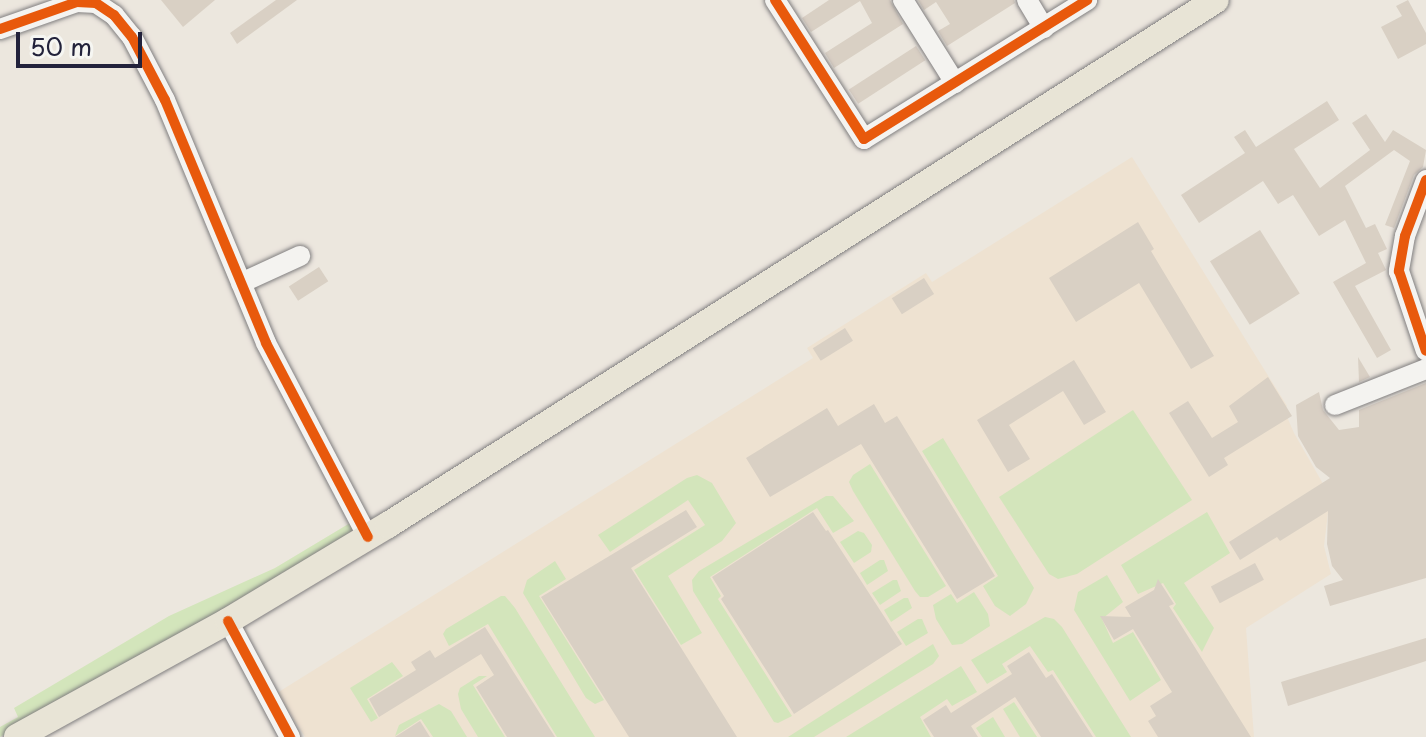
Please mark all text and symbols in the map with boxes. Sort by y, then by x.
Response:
scale bar [20,16,146,66]
text: 50 m [30,28,92,64]

